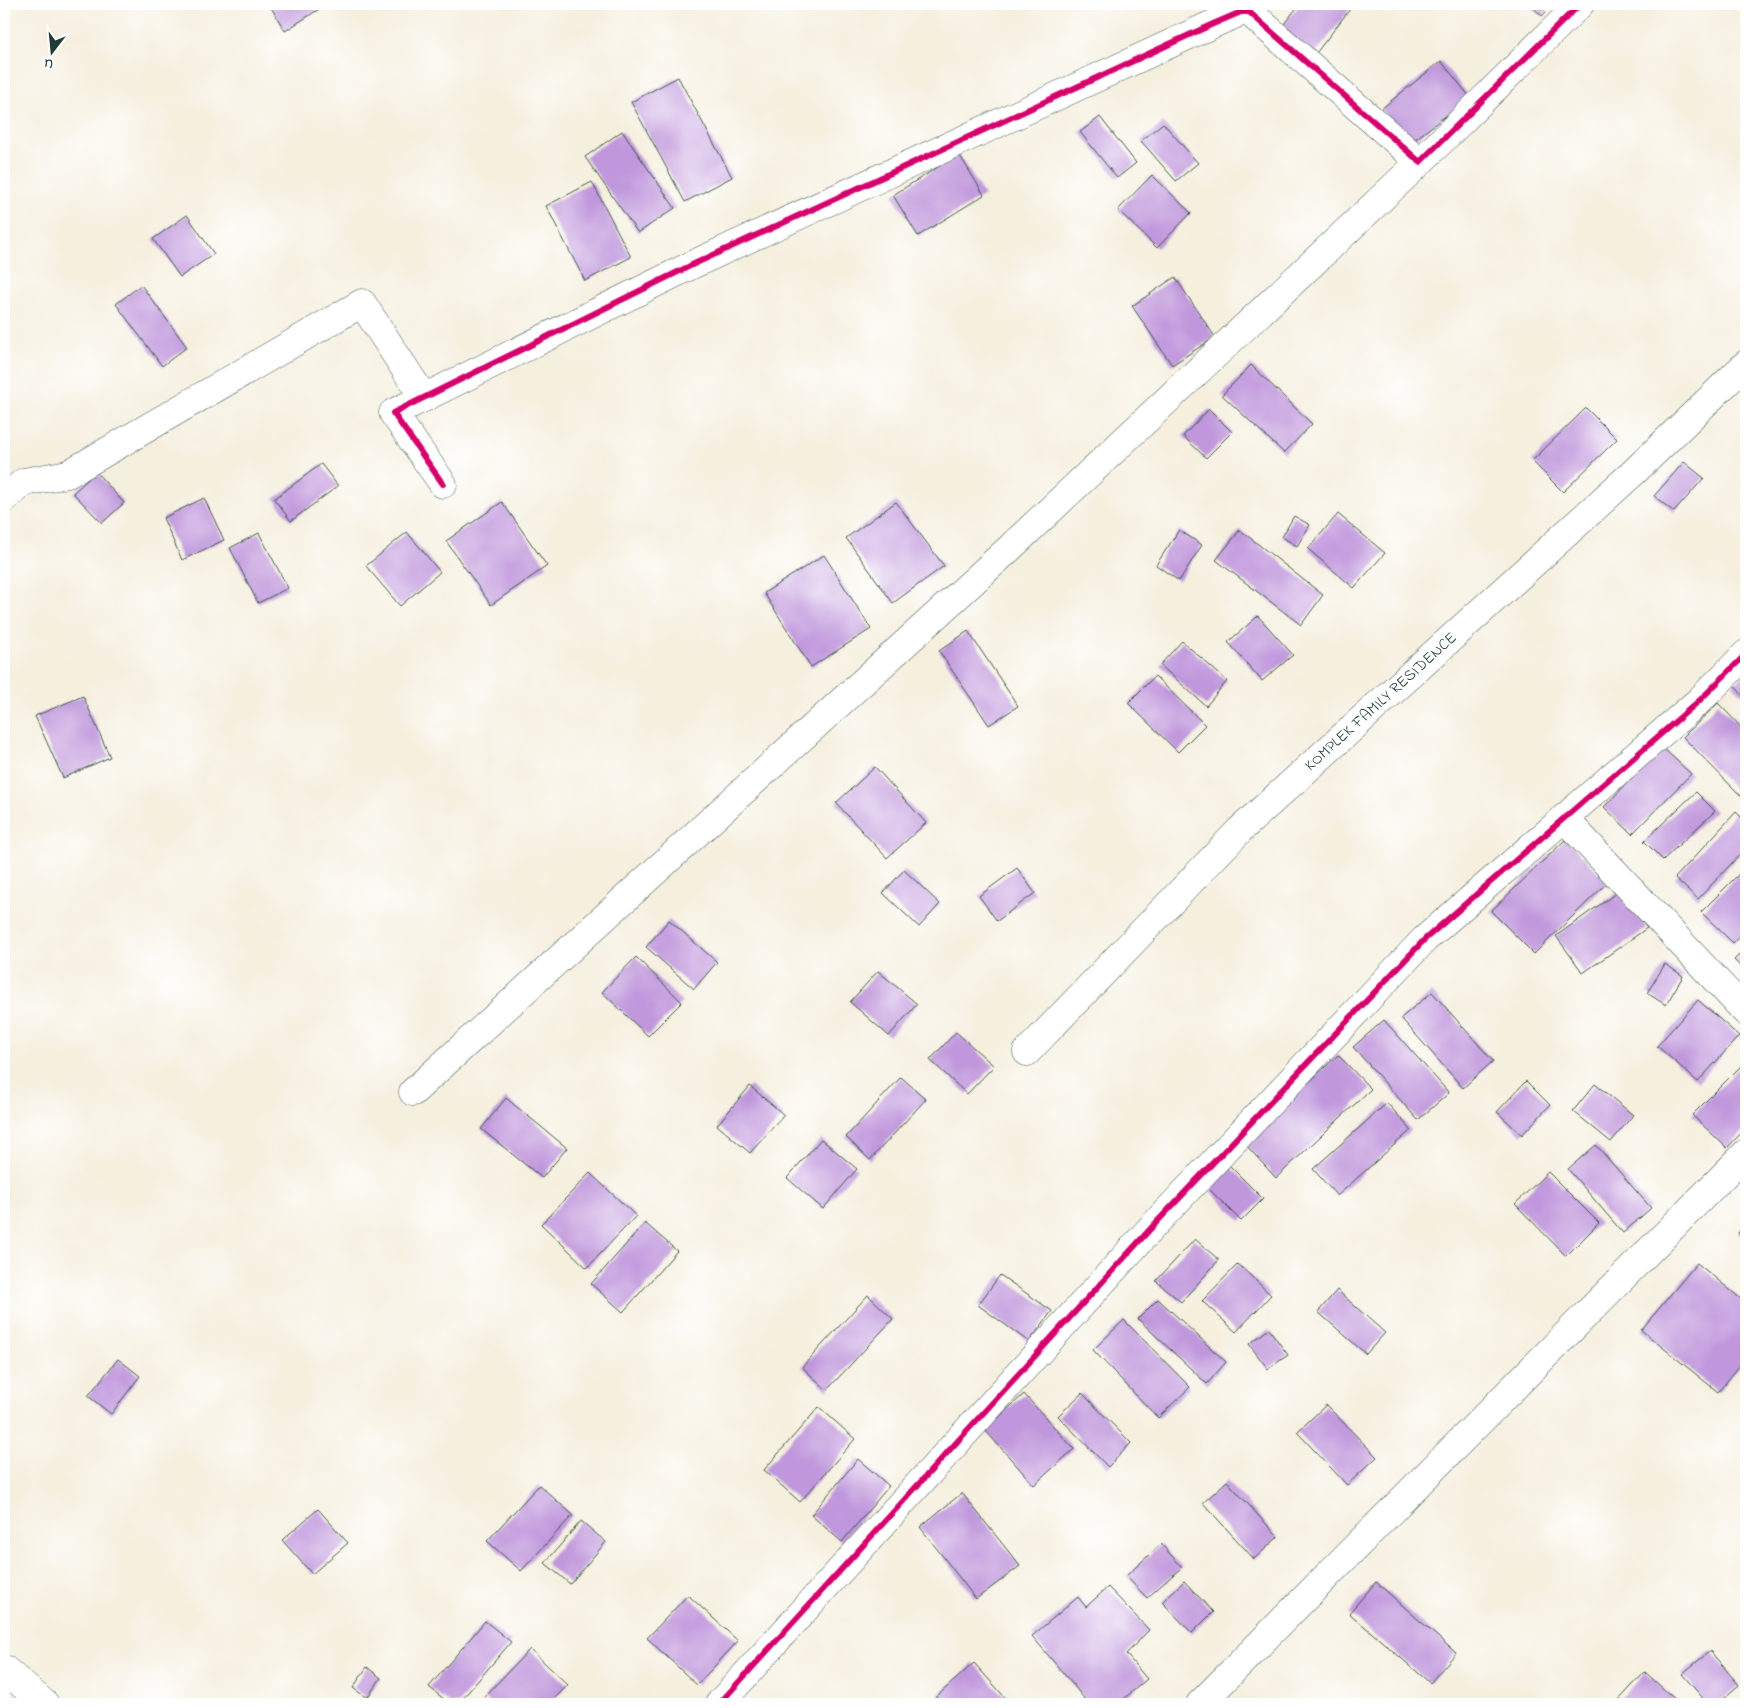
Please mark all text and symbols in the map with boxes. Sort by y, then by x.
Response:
north arrow [28,28,78,78]
text: U [42,52,56,74]
street label: KOMPLEK FAMILY RESIDENCE [1299,627,1463,777]

